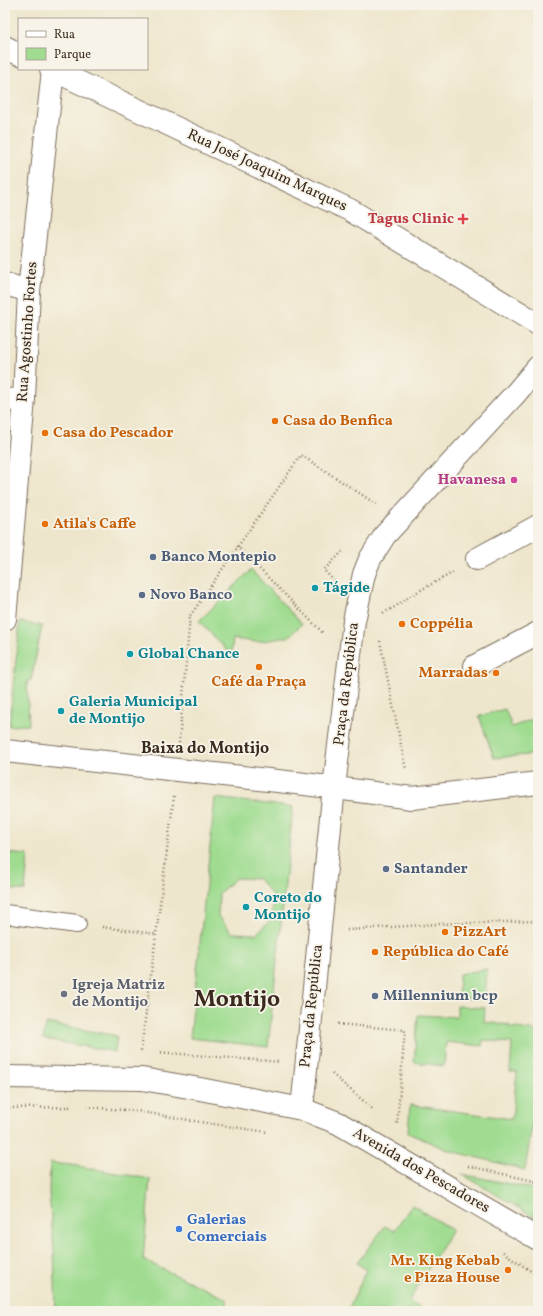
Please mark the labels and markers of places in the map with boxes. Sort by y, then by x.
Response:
place label: Tagus Clinic [368,209,454,230]
marker: Tagus Clinic [457,213,469,225]
place label: Casa do Benfica [283,411,393,432]
marker: Casa do Benfica [270,416,280,426]
place label: Casa do Pescador [53,423,174,444]
marker: Casa do Pescador [40,428,50,438]
place label: Havanesa [438,470,506,491]
marker: Havanesa [509,475,519,485]
place label: Atila's Caffe [53,514,136,535]
marker: Atila's Caffe [40,519,50,529]
place label: Banco Montepio [161,547,277,568]
marker: Banco Montepio [148,552,158,562]
place label: Tágide [323,578,370,599]
marker: Tágide [310,583,320,593]
place label: Novo Banco [150,585,233,606]
marker: Novo Banco [137,590,147,600]
place label: Coppélia [410,614,473,635]
marker: Coppélia [397,619,407,629]
place label: Global Chance [138,644,240,665]
marker: Global Chance [125,649,135,659]
marker: Café da Praça [254,662,264,672]
place label: Marradas [419,663,488,684]
marker: Marradas [491,668,501,678]
place label: Café da Praça [212,672,306,693]
place label: Galeria Municipal de Montijo [69,692,198,730]
marker: Galeria Municipal de Montijo [56,706,66,716]
place label: Santander [394,859,468,880]
marker: Santander [381,864,391,874]
place label: Coreto do Montijo [254,888,322,926]
marker: Coreto do Montijo [241,902,251,912]
place label: PizzArt [453,922,507,943]
marker: PizzArt [440,927,450,937]
place label: República do Café [383,942,509,963]
marker: República do Café [370,947,380,957]
place label: Igreja Matriz de Montijo [72,975,165,1013]
place label: Millennium bcp [383,986,498,1007]
marker: Igreja Matriz de Montijo [59,989,69,999]
marker: Millennium bcp [370,991,380,1001]
place label: Galerias Comerciais [187,1210,267,1248]
marker: Galerias Comerciais [174,1224,184,1234]
place label: Mr. King Kebab e Pizza House [390,1251,500,1289]
marker: Mr. King Kebab e Pizza House [503,1265,513,1275]

